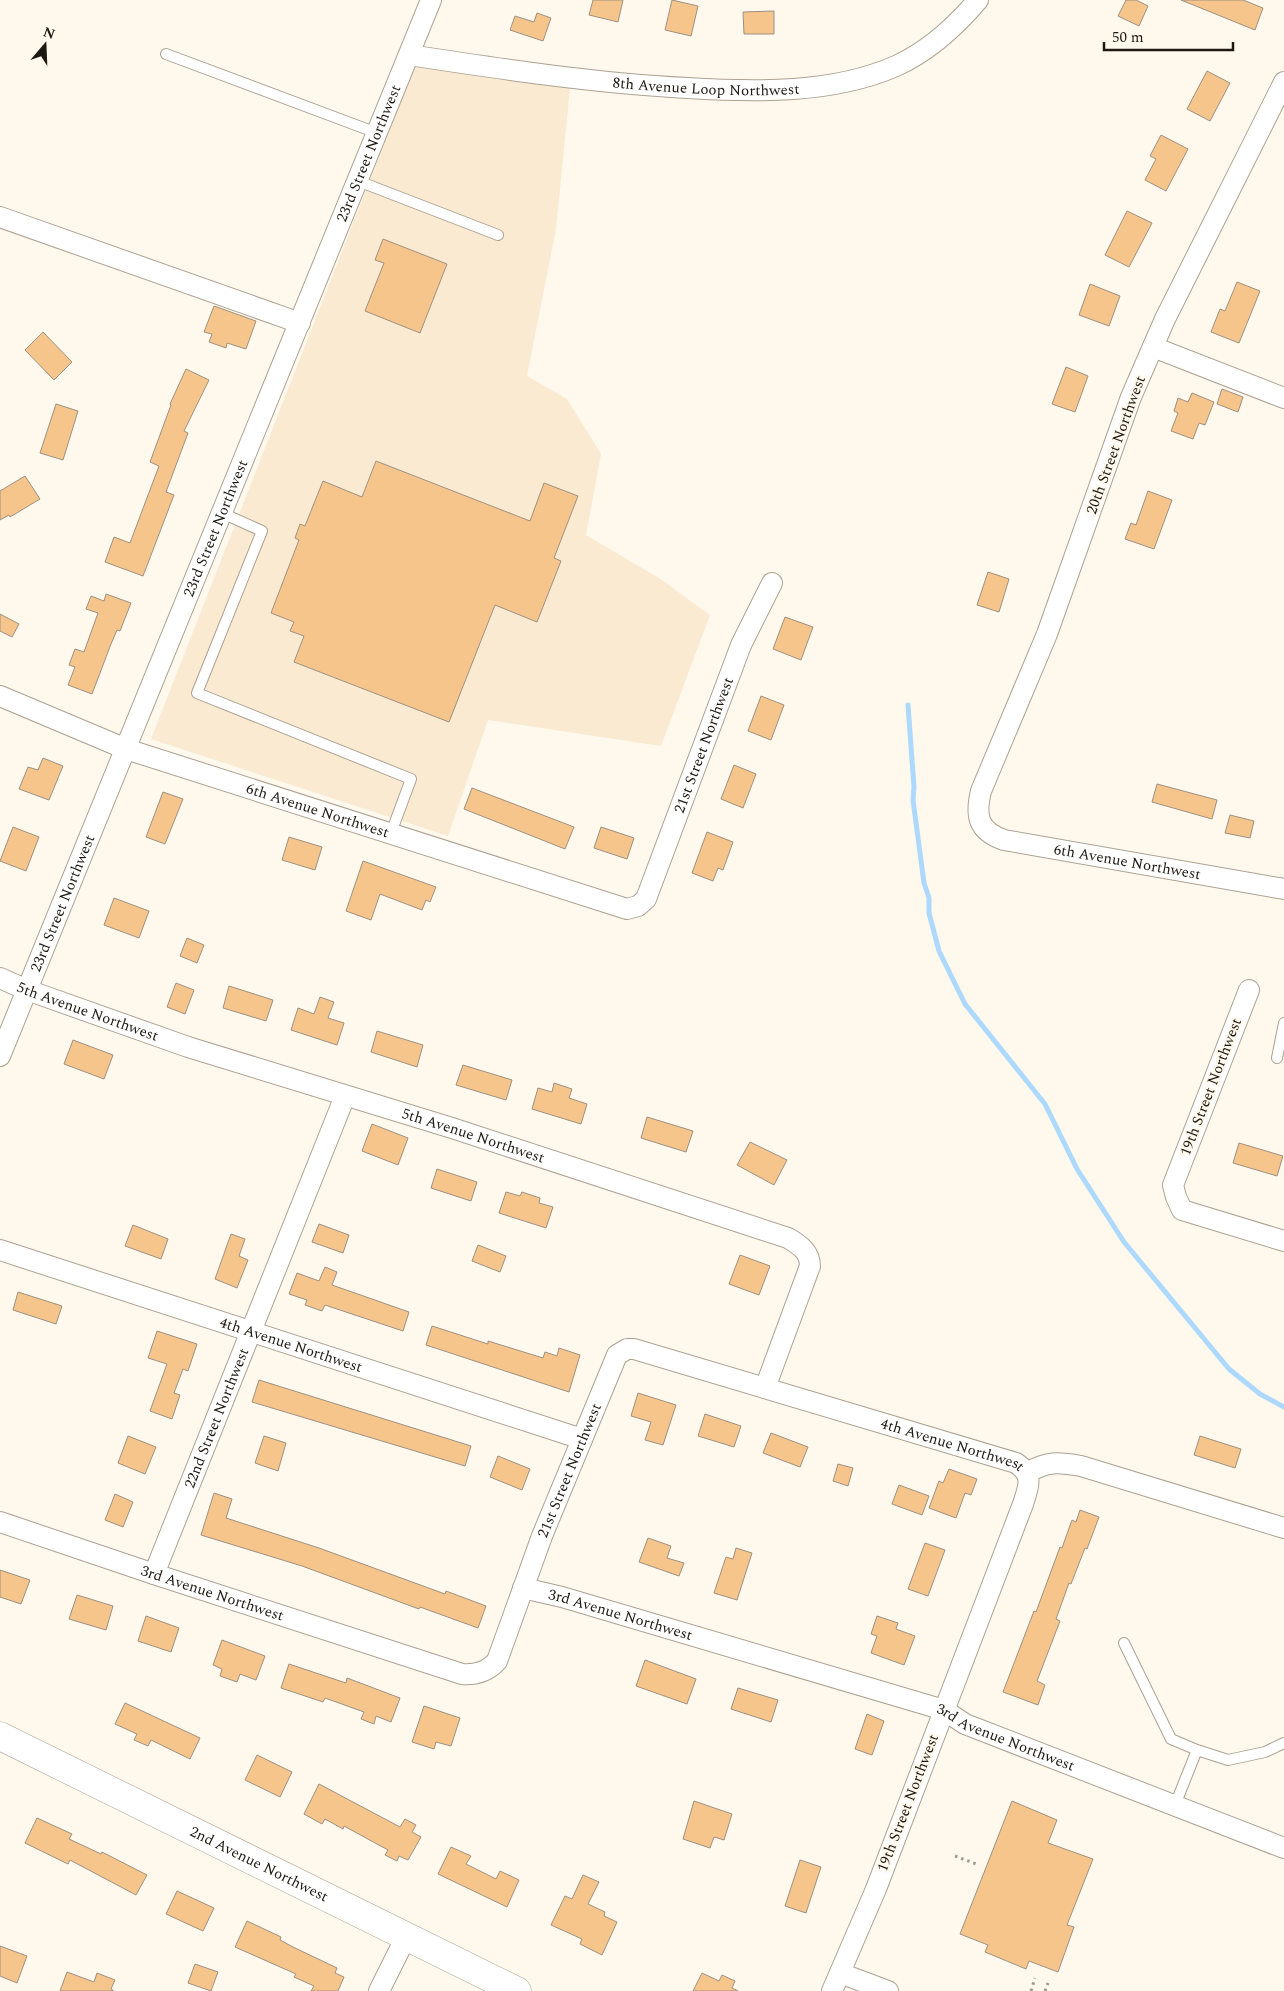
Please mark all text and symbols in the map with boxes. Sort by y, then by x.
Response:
north arrow [20,20,70,70]
scale bar [1104,20,1233,52]
text: N [40,21,58,45]
text: 50 m [1112,26,1144,49]
street label: 8th Avenue Loop Northwest [612,71,800,102]
street label: 23rd Street Northwest [330,81,407,225]
street label: 20th Street Northwest [1080,372,1152,518]
street label: 23rd Street Northwest [177,456,254,600]
street label: 21st Street Northwest [668,674,740,816]
street label: 6th Avenue Northwest [243,777,392,844]
street label: 23rd Street Northwest [24,831,101,975]
street label: 6th Avenue Northwest [1052,837,1203,886]
street label: 5th Avenue Northwest [13,975,162,1047]
street label: 19th Street Northwest [1174,1015,1248,1159]
street label: 5th Avenue Northwest [399,1102,548,1169]
street label: 4th Avenue Northwest [217,1311,365,1378]
street label: 22nd Street Northwest [178,1344,255,1492]
street label: 21st Street Northwest [531,1400,607,1541]
street label: 4th Avenue Northwest [878,1412,1030,1477]
street label: 3rd Avenue Northwest [138,1559,287,1627]
street label: 3rd Avenue Northwest [546,1583,695,1646]
street label: 3rd Avenue Northwest [934,1697,1078,1777]
street label: 19th Street Northwest [871,1731,945,1875]
street label: 2nd Avenue Northwest [186,1820,332,1908]

